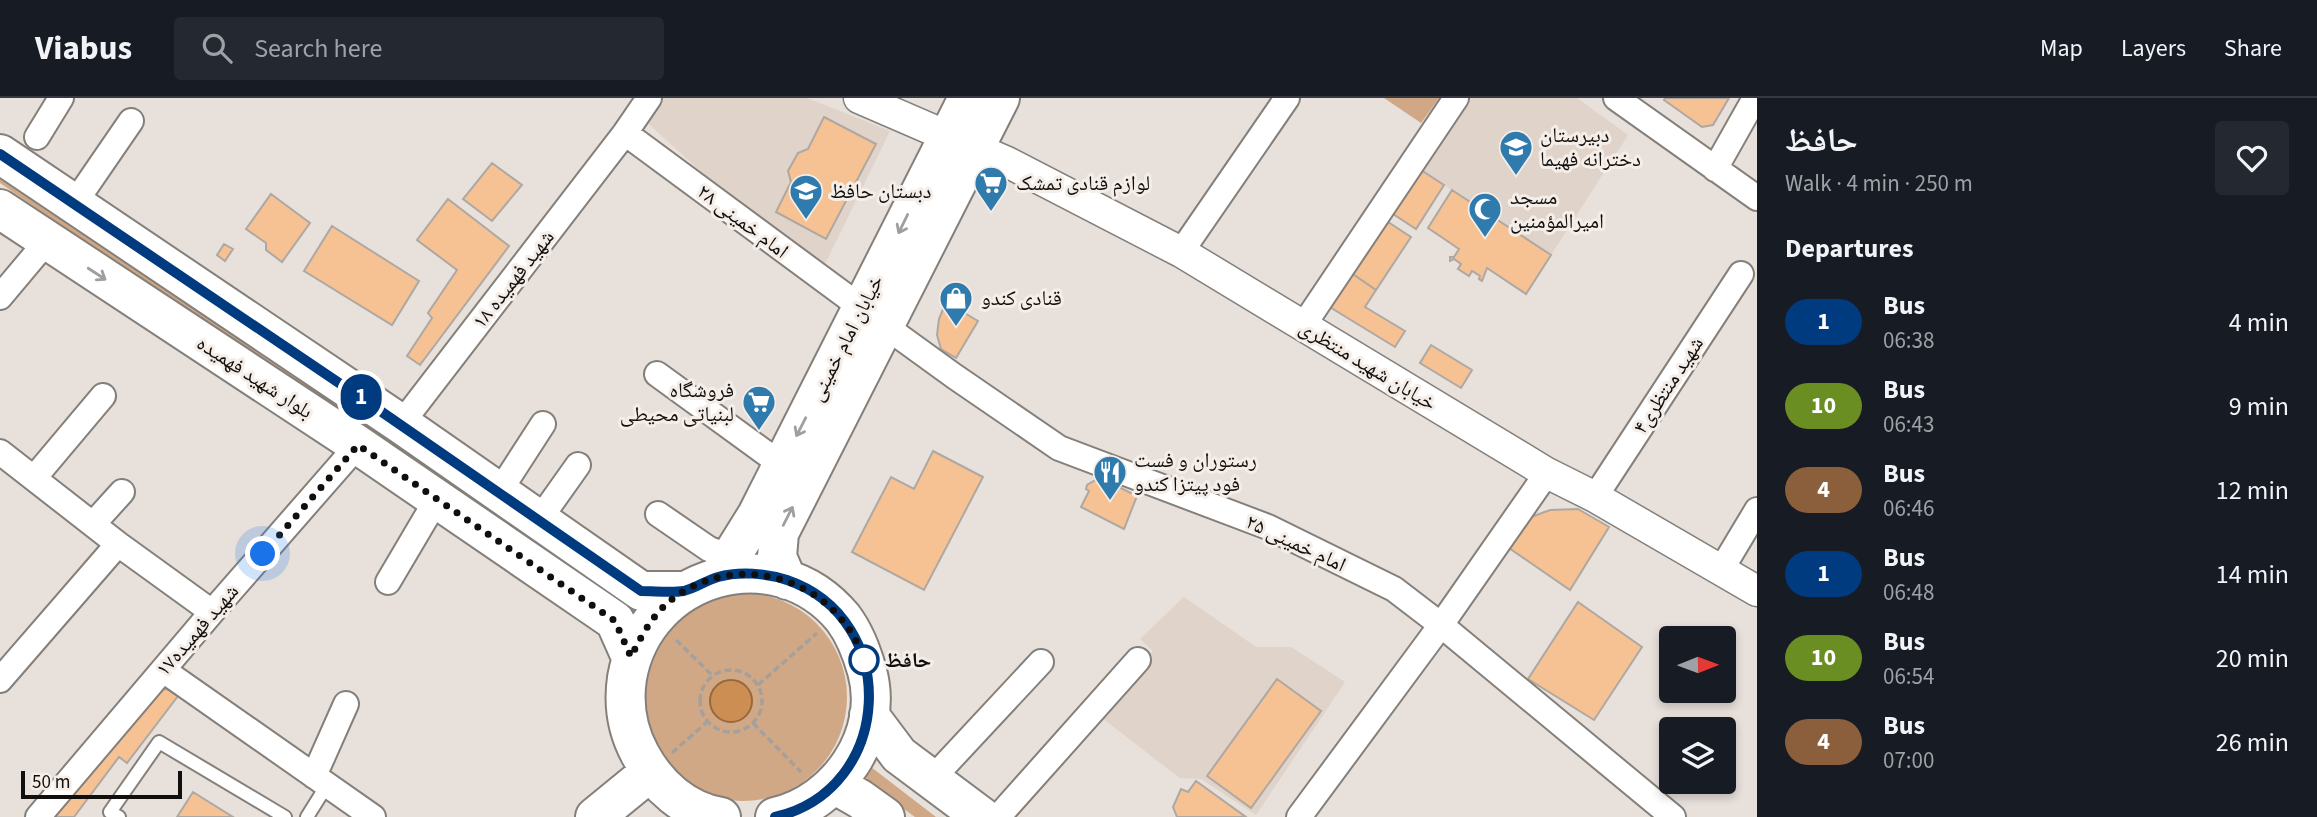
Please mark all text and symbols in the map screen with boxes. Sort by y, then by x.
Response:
search box [174,17,664,80]
text: Viabus [35,25,132,72]
icon: search [198,29,236,67]
text: Search here [254,30,382,67]
text: Map [2040,31,2083,66]
text: Layers [2121,31,2186,66]
text: Share [2224,31,2282,66]
text: حافظ [1785,117,1858,164]
place label: دبیرستان دخترانه فهیما [1540,120,1641,174]
button: heart [2215,121,2289,195]
school or university icon: دبیرستان دخترانه فهیما [1497,128,1535,177]
supermarket icon: لوازم قنادی تمشک [972,164,1010,213]
text: Walk · 4 min · 250 m [1785,167,1973,200]
place label: لوازم قنادی تمشک [1016,168,1150,198]
school or university icon: دبستان حافظ [787,172,825,221]
place label: دبستان حافظ [830,176,932,206]
street label: امام خمینی ۲۸ [691,177,795,265]
place label: مسجد امیرالمؤمنین [1510,182,1604,236]
mosque icon: مسجد امیرالمؤمنین [1466,190,1504,239]
one-way arrow [896,213,910,234]
street label: شهید فهمیده ۱۸ [465,223,561,335]
text: Departures [1785,230,1913,267]
one-way arrow [87,267,107,281]
street label: خیابان امام خمینی [801,270,891,406]
shop icon: قنادی کندو [937,279,975,328]
place label: قنادی کندو [981,283,1062,313]
text: Bus [1883,287,1925,324]
text: 1 [1817,304,1830,339]
text: 4 min [2229,304,2289,341]
street label: خیابان شهید منتظری [1294,312,1442,418]
text: 06:38 [1883,324,1934,357]
street label: بلوار شهید فهمیده [191,328,319,426]
street label: شهید منتظری۴ [1625,330,1711,440]
text: Bus [1883,371,1925,408]
line badge: 1 [338,374,384,420]
place label: فروشگاه لبنیاتی محیطی [620,375,734,429]
text: 1 [355,379,367,414]
supermarket icon: فروشگاه لبنیاتی محیطی [740,383,778,432]
text: 10 [1811,388,1836,423]
text: 9 min [2229,388,2289,425]
text: 06:43 [1883,408,1934,441]
one-way arrow [793,416,807,437]
place label: رستوران و فست فود پیتزا کندو [1134,445,1257,499]
restaurant icon: رستوران و فست فود پیتزا کندو [1091,453,1129,502]
text: Bus [1883,455,1925,492]
text: 4 [1817,472,1830,507]
text: 12 min [2216,472,2289,509]
text: 06:46 [1883,492,1934,525]
one-way arrow [782,506,795,527]
street label: امام خمینی ۲۵ [1241,507,1351,579]
your location [245,536,280,571]
text: Bus [1883,539,1925,576]
text: 1 [1817,556,1830,591]
text: 14 min [2216,556,2289,593]
text: 06:48 [1883,576,1934,609]
street label: شهید فهمیده۱۷ [148,577,246,683]
text: Bus [1883,623,1925,660]
north arrow [1659,626,1736,704]
map controls [1659,626,1736,794]
text: 10 [1811,640,1836,675]
text: 20 min [2216,640,2289,677]
marker: حافظ [849,645,879,675]
place label: حافظ [885,645,931,675]
text: 06:54 [1883,660,1934,693]
text: Bus [1883,707,1925,744]
button: layers [1659,717,1736,794]
text: 4 [1817,724,1830,759]
text: 26 min [2216,724,2289,761]
text: 07:00 [1883,744,1934,777]
scale bar [21,768,182,800]
text: 50 m [32,769,70,796]

